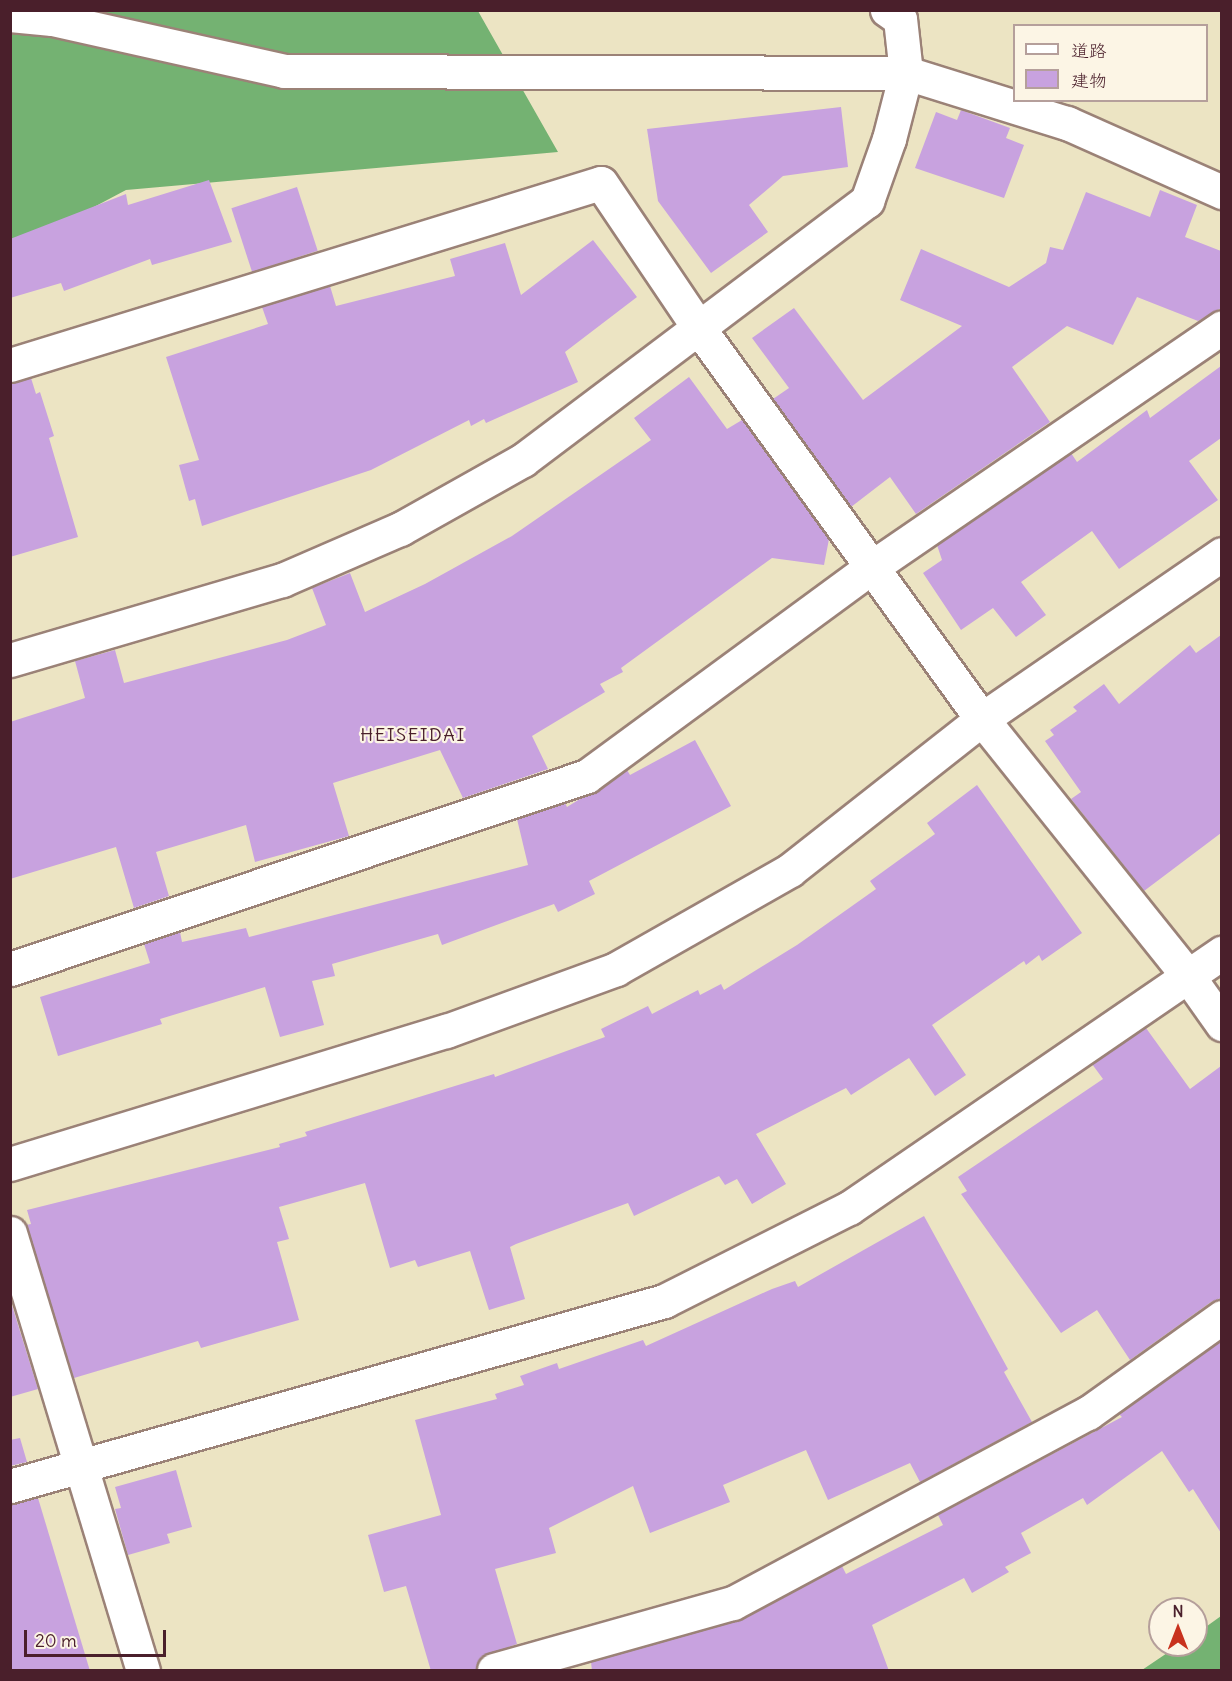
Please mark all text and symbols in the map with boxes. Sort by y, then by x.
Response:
legend [1013,24,1208,102]
text: 道路 [1071,39,1107,62]
text: 建物 [1071,69,1107,92]
district label: HEISEIDAI [360,724,466,746]
north arrow [1148,1597,1208,1657]
text: N [1172,1601,1184,1621]
scale bar [27,1618,170,1656]
text: 20 m [35,1629,77,1652]

